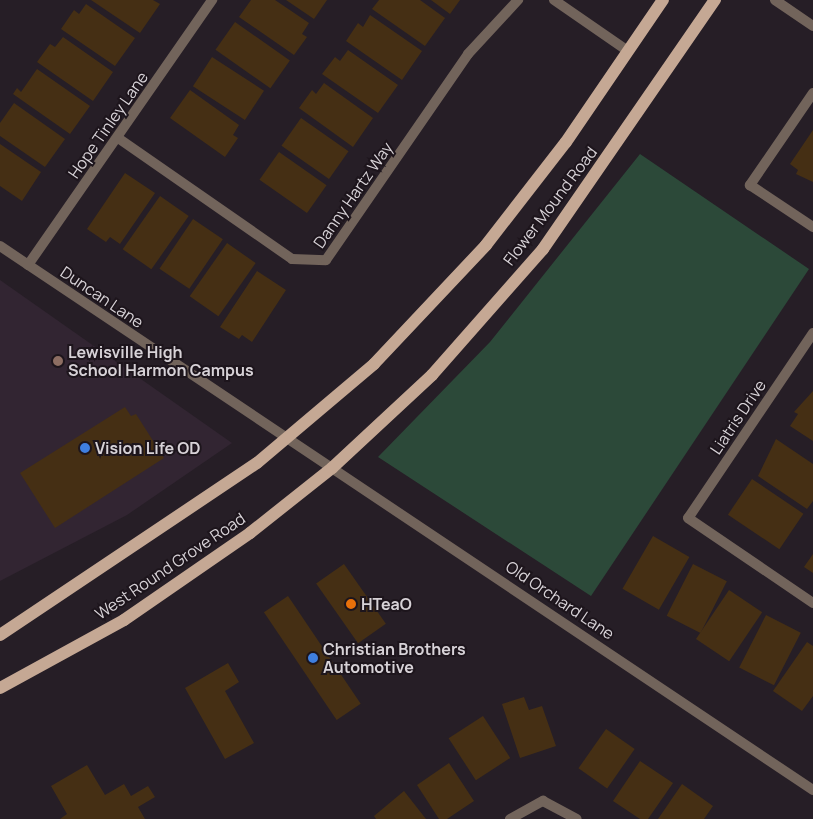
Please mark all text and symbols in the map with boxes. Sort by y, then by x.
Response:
street label: Hope Tinley Lane [64,68,152,182]
street label: Danny Hartz Way [309,138,397,252]
street label: Flower Mound Road [499,143,601,269]
street label: Duncan Lane [57,262,147,332]
place label: Lewisville High School Harmon Campus [68,342,254,380]
marker: Lewisville High School Harmon Campus [52,355,64,367]
street label: Liatris Drive [706,376,770,458]
place label: Vision Life OD [95,438,200,458]
marker: Vision Life OD [79,442,91,454]
street label: West Round Grove Road [91,509,249,623]
street label: Old Orchard Lane [502,557,618,643]
place label: HTeaO [361,594,412,614]
marker: HTeaO [345,598,357,610]
place label: Christian Brothers Automotive [323,639,466,677]
marker: Christian Brothers Automotive [307,652,319,664]

